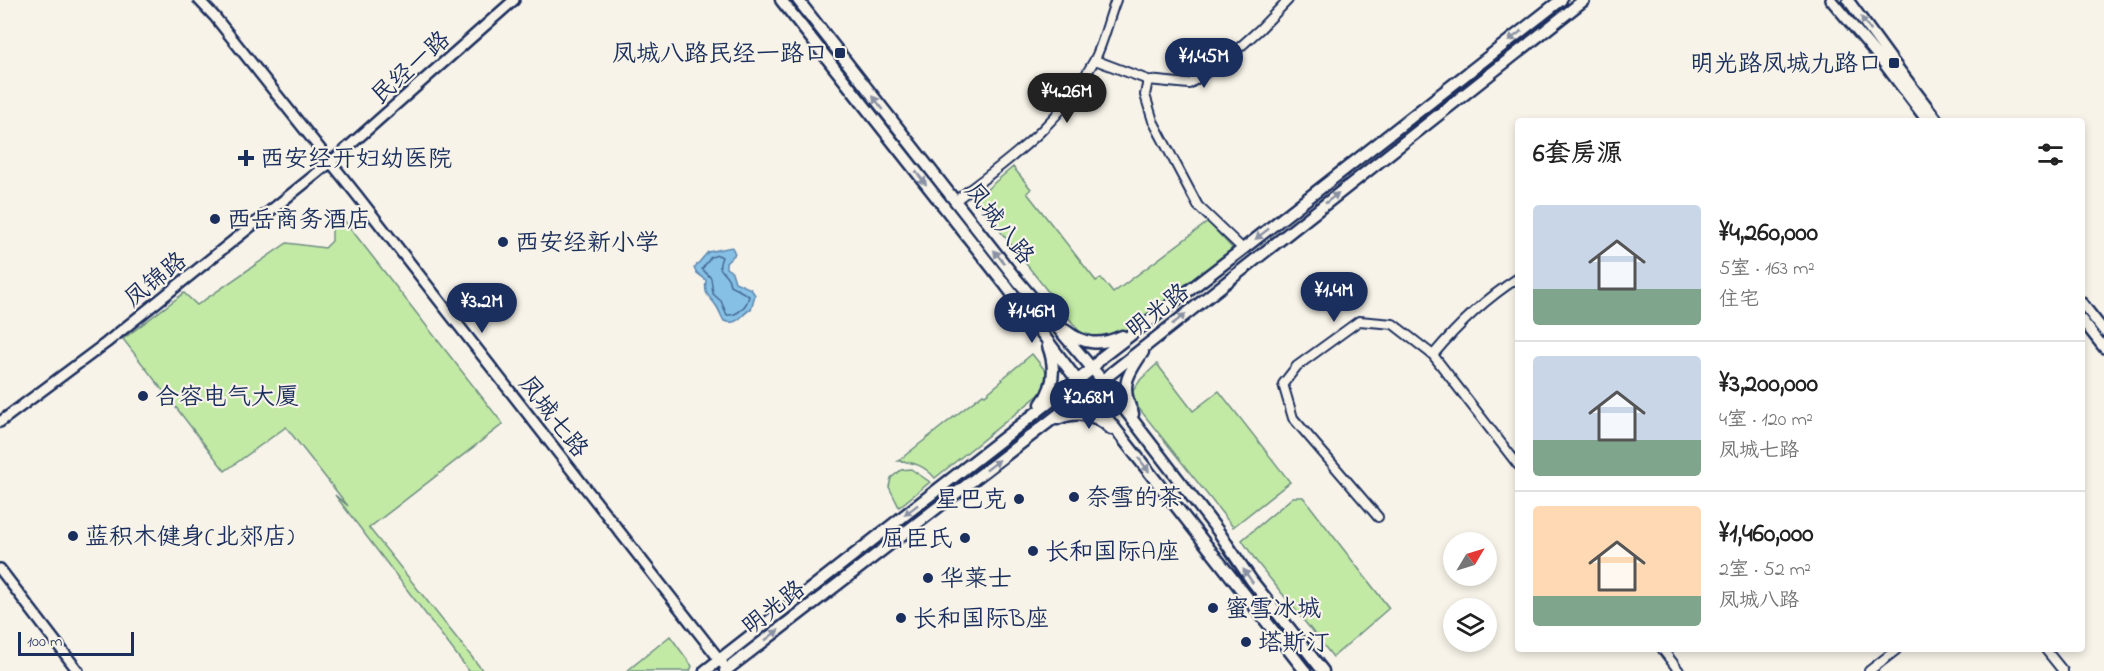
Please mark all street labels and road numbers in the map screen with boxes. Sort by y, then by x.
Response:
street label: 民经一路 [364,24,459,114]
street label: 凤城八路 [955,176,1041,273]
street label: 凤锦路 [118,245,196,317]
street label: 明光路 [1119,276,1198,348]
street label: 凤城七路 [509,369,595,466]
street label: 明光路 [735,573,814,645]

